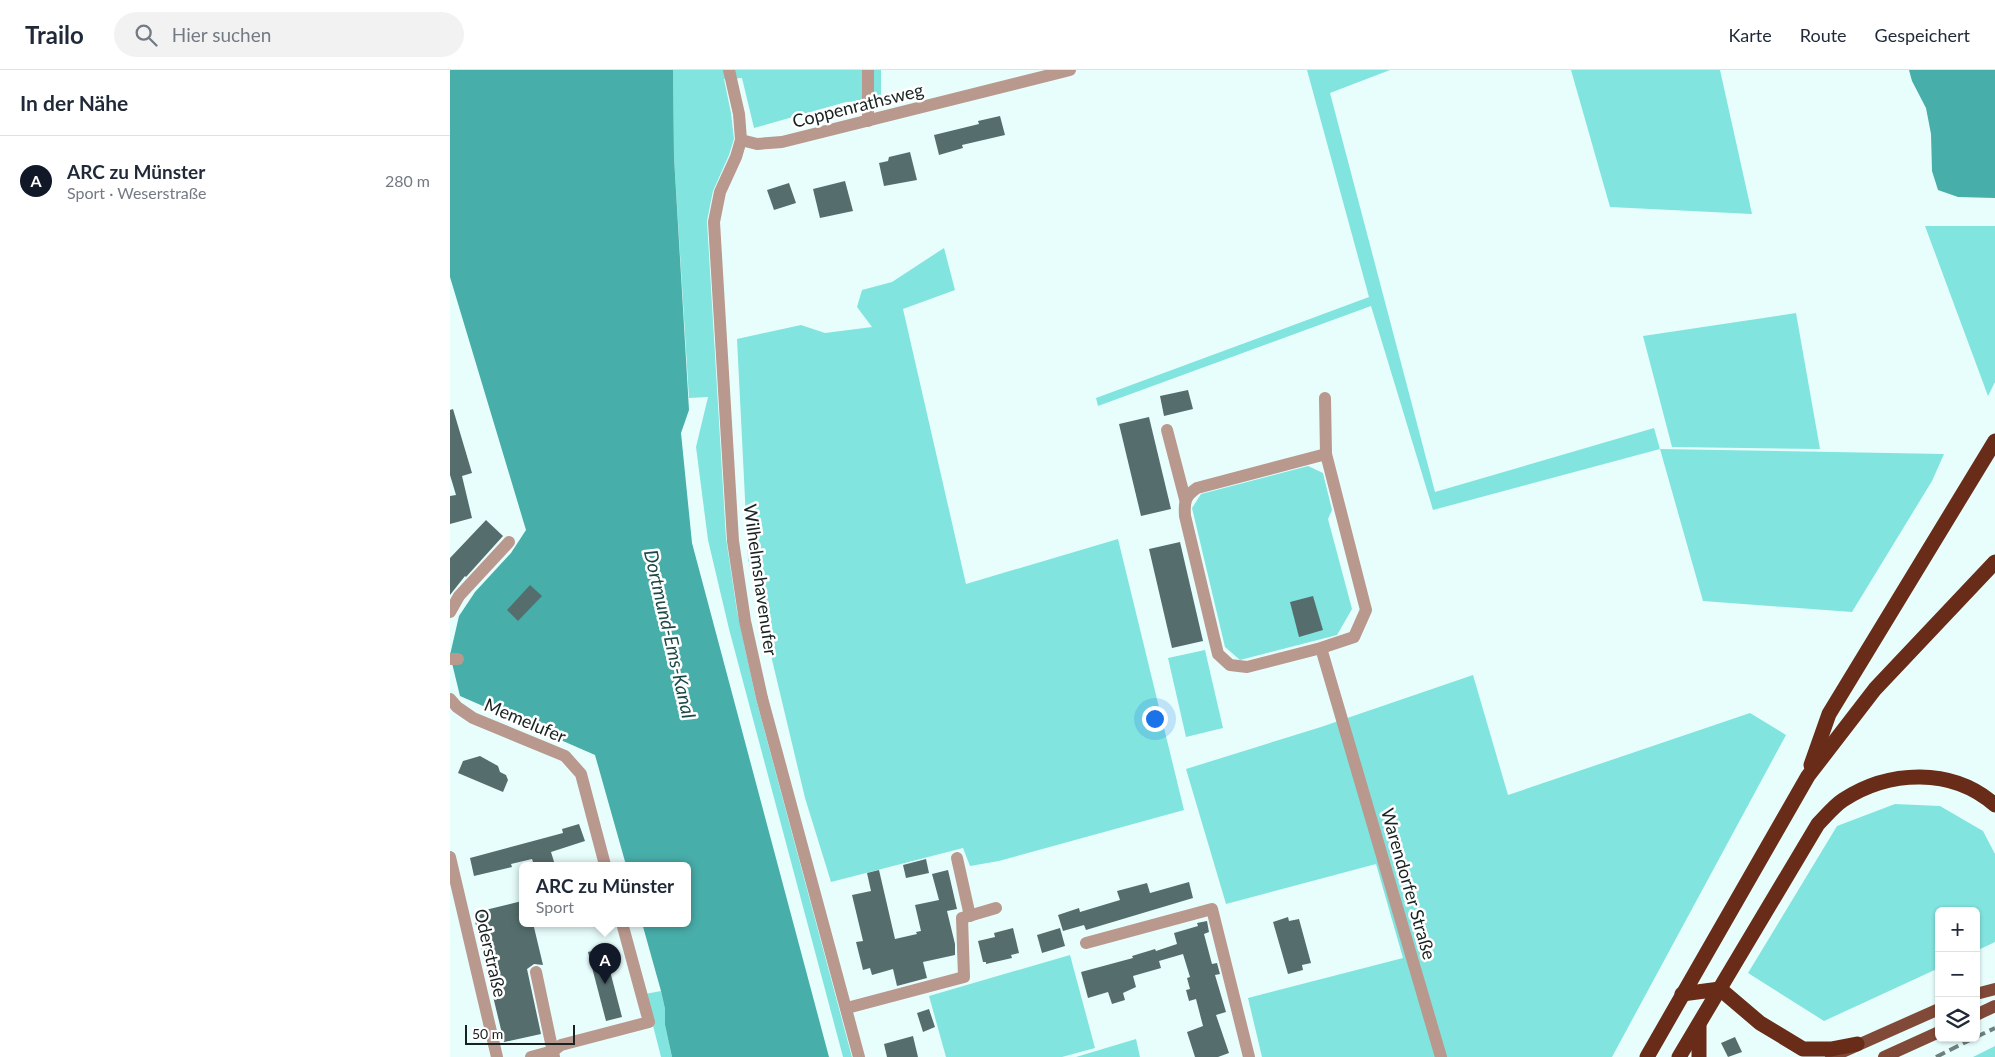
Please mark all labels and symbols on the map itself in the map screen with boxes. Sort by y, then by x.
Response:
street label: Coppenrathsweg [790,78,926,132]
street label: Wilhelmshavenufer [739,503,783,658]
water label: Dortmund-Ems-Kanal [640,547,701,720]
street label: Memelufer [481,693,570,747]
your location [1142,706,1168,732]
street label: Warendorfer Straße [1377,805,1441,962]
street label: Oderstraße [470,906,512,999]
pin: A [589,943,621,984]
scale bar [465,1022,575,1045]

